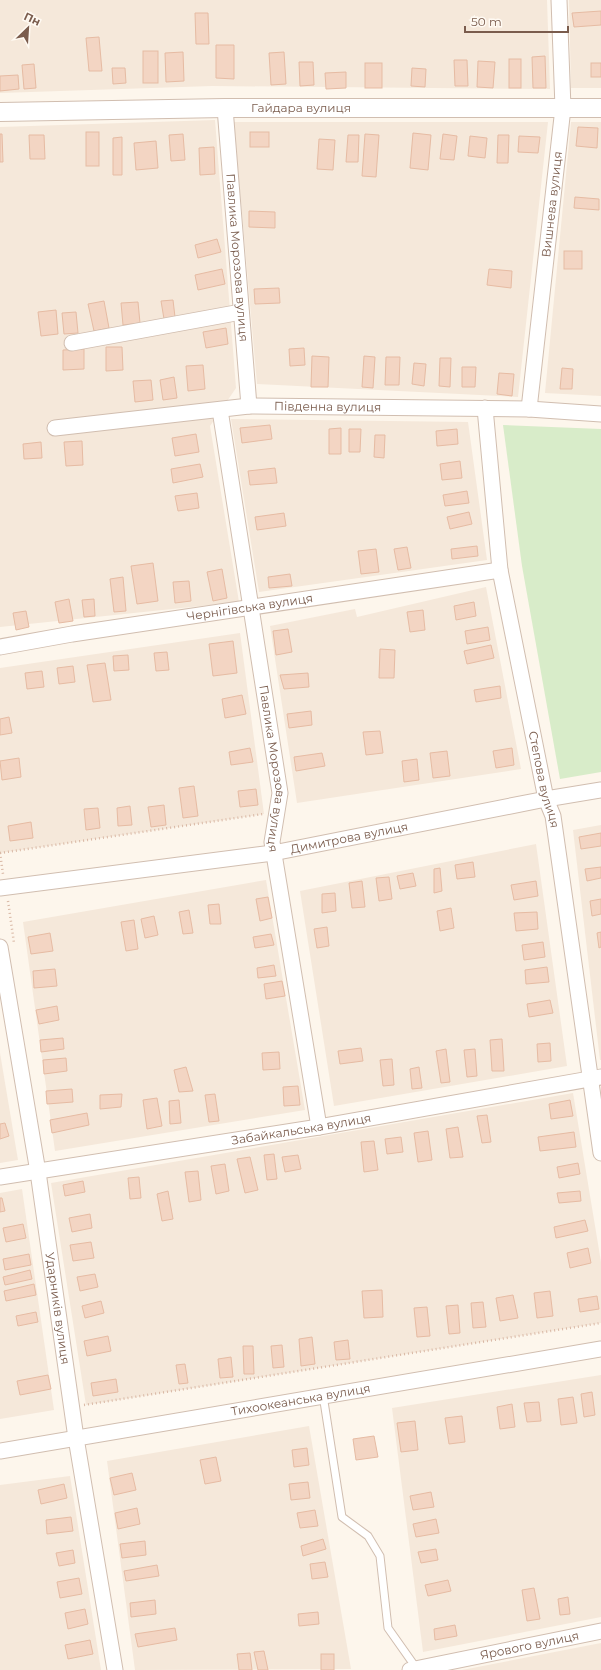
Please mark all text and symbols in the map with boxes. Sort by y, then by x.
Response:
north arrow [8,8,48,48]
scale bar [465,8,568,34]
text: Пн [22,9,43,29]
text: 50 m [471,14,502,29]
street label: Гайдара вулиця [251,100,351,115]
street label: Вишнева вулиця [538,151,565,258]
street label: Павлика Морозова вулиця [223,173,252,342]
street label: Південна вулиця [274,398,381,414]
street label: Чернігівська вулиця [186,590,314,624]
street label: Павлика Морозова вулиця [256,684,288,853]
street label: Степова вулиця [526,730,563,829]
street label: Димитрова вулиця [289,818,409,856]
street label: Забайкальська вулиця [230,1110,372,1148]
street label: Ударників вулиця [43,1251,73,1365]
street label: Тихоокеанська вулиця [230,1380,372,1419]
street label: Ярового вулиця [478,1628,580,1663]

